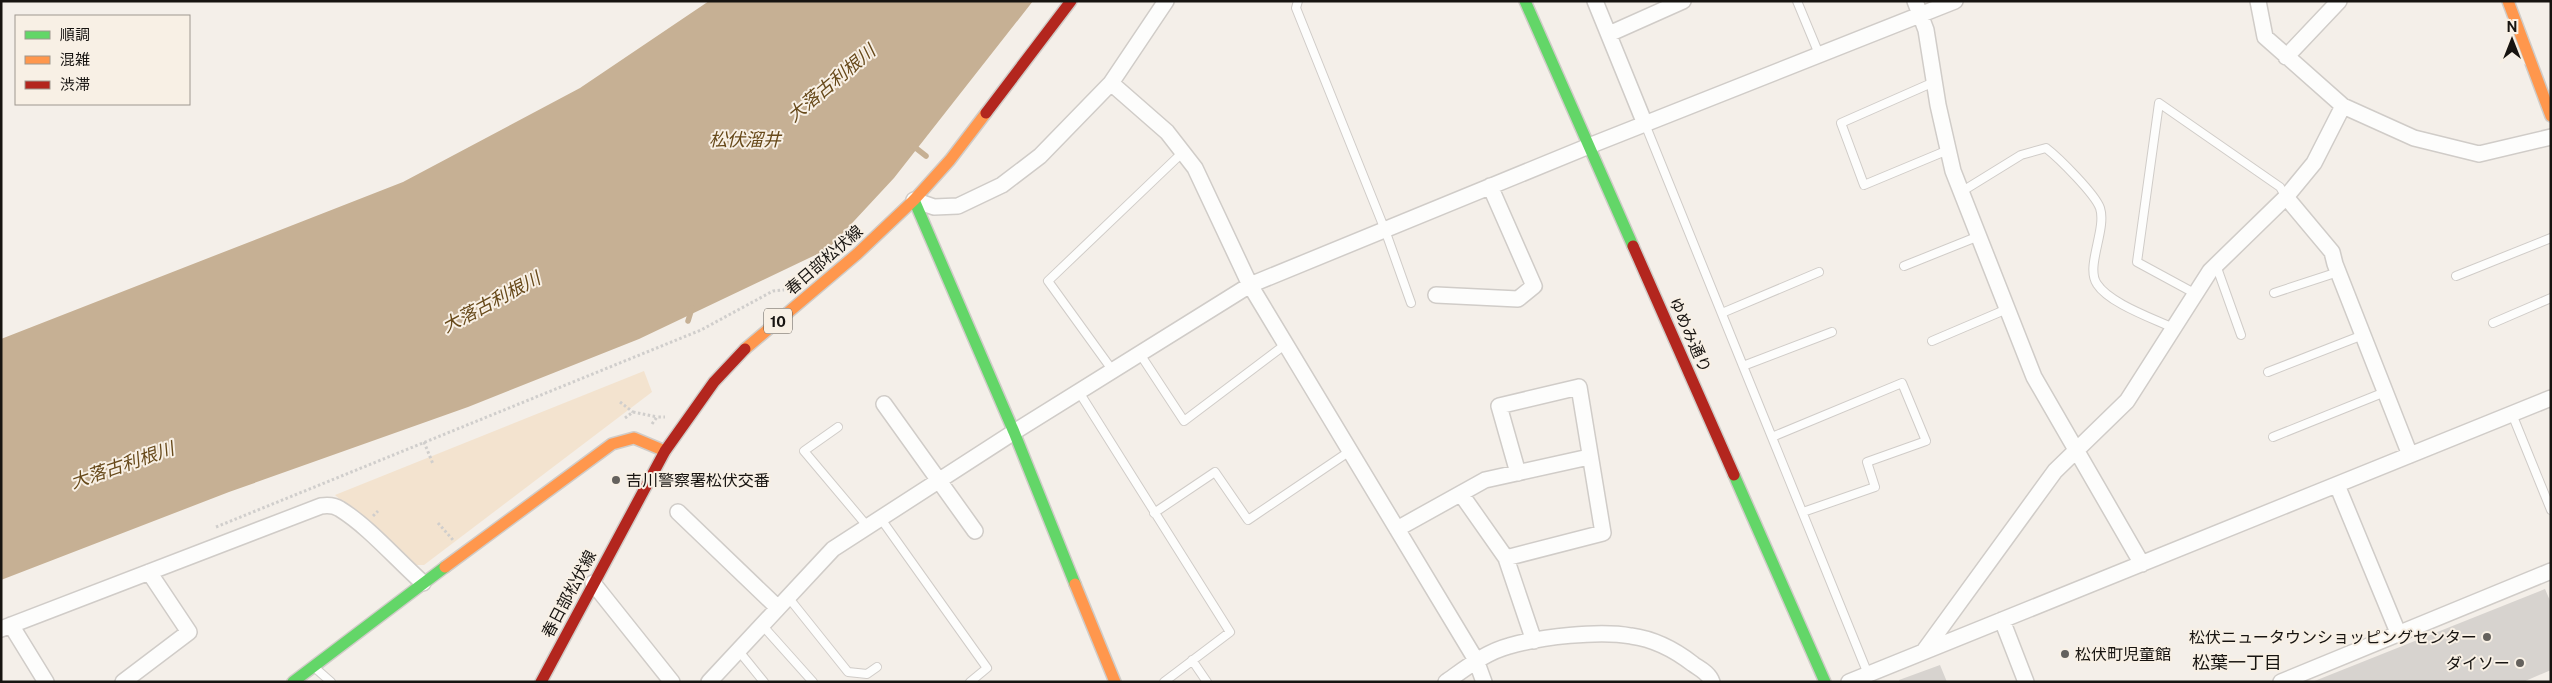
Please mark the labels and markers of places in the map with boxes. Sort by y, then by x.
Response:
place label: 吉川警察署松伏交番 [626,471,770,490]
marker: 吉川警察署松伏交番 [610,474,622,486]
place label: 松伏ニュータウンショッピングセンター [2189,628,2477,647]
marker: 松伏ニュータウンショッピングセンター [2481,631,2493,643]
place label: 松伏町児童館 [2075,645,2171,664]
marker: 松伏町児童館 [2059,648,2071,660]
place label: ダイソー [2446,654,2510,673]
marker: ダイソー [2514,657,2526,669]

